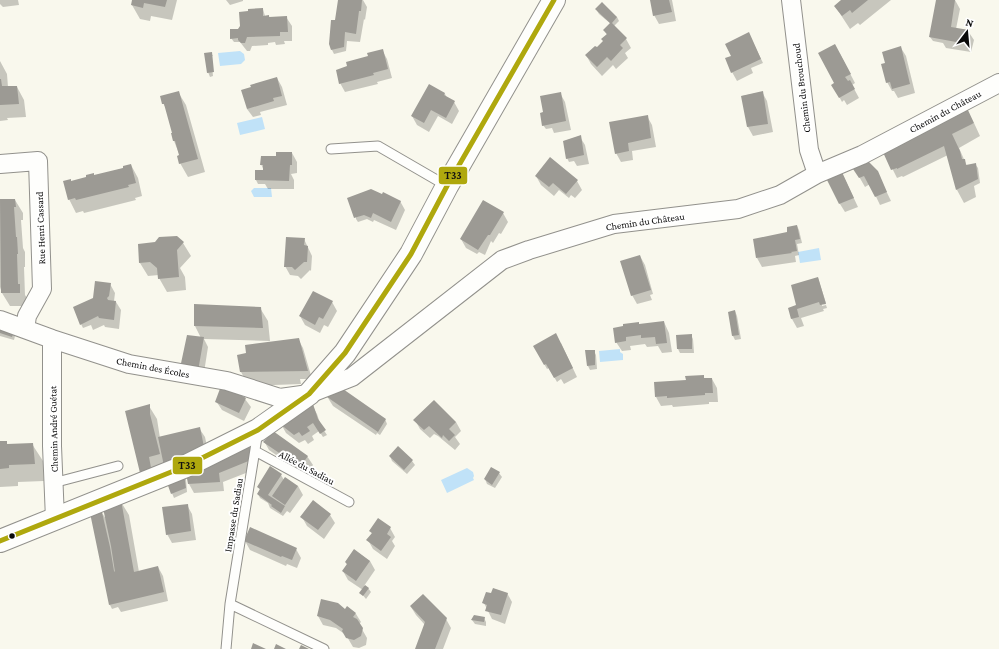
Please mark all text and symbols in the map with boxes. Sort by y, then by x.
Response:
north arrow [947,12,987,52]
text: N [964,16,975,29]
street label: Chemin du Brouchoud [790,42,812,133]
street label: Chemin du Château [908,88,984,135]
line badge: T33 [438,166,468,185]
text: T33 [444,169,462,181]
street label: Rue Henri Cassard [34,191,47,265]
street label: Chemin du Château [605,210,686,232]
street label: Chemin des Écoles [115,355,191,380]
street label: Chemin André Guétat [47,385,60,472]
street label: Allée du Sadiau [277,448,337,487]
line badge: T33 [172,456,203,475]
text: T33 [178,459,196,471]
street label: Impasse du Sadiau [222,477,245,553]
unlabelled marker [7,531,17,541]

